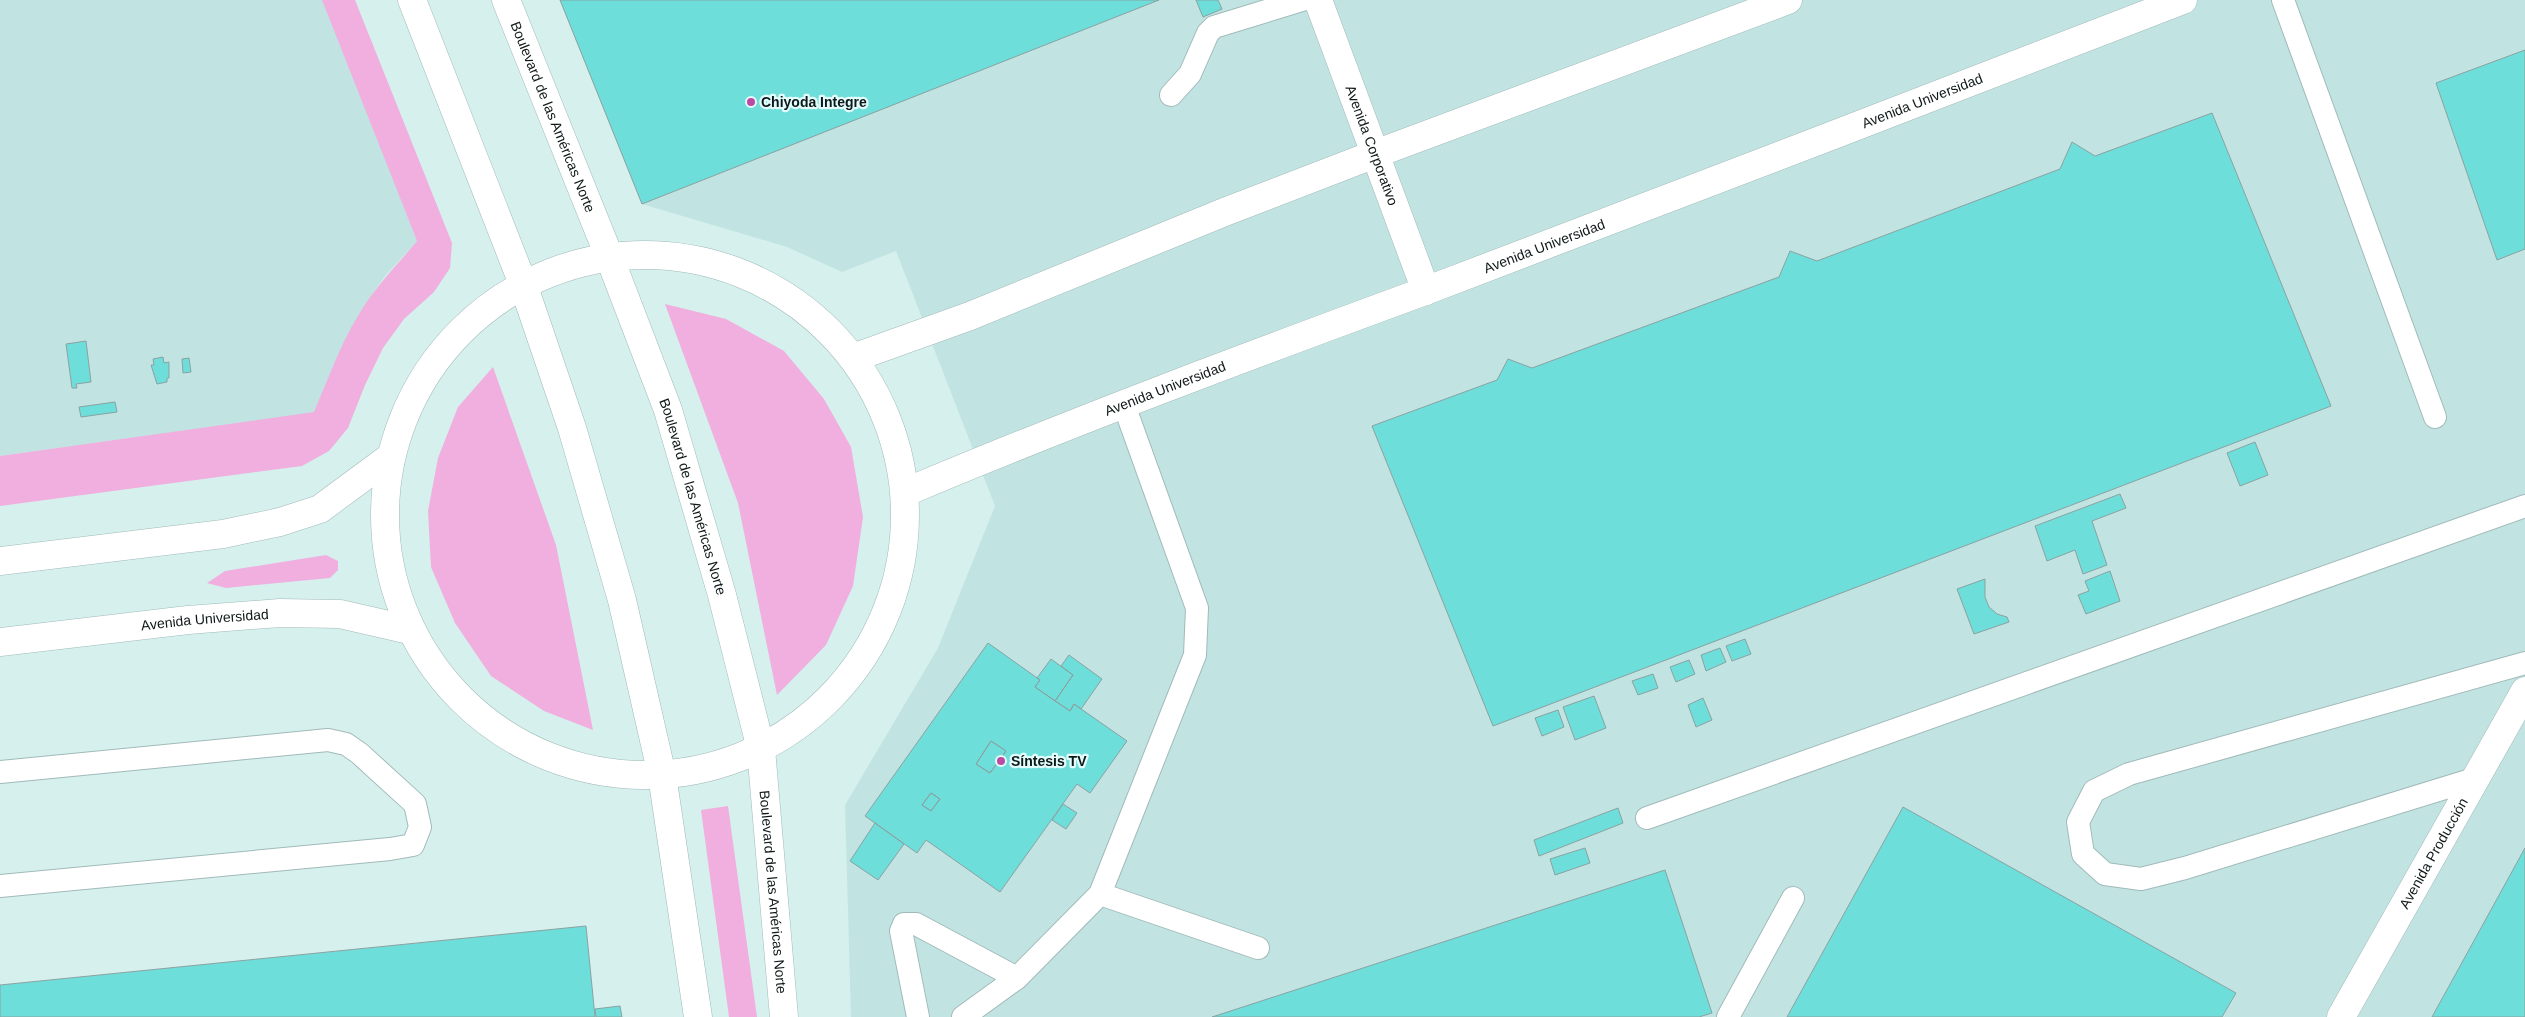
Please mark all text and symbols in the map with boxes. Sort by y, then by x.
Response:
street label: Boulevard de las Américas Norte [508,19,599,215]
street label: Avenida Universidad [1859,70,1985,131]
street label: Avenida Corporativo [1342,83,1402,208]
place label: Chiyoda Integre [761,94,867,110]
marker: Chiyoda Integre [745,96,757,108]
street label: Avenida Universidad [1481,216,1607,276]
street label: Avenida Universidad [1102,358,1228,419]
street label: Boulevard de las Américas Norte [656,396,730,597]
street label: Avenida Universidad [140,606,269,633]
place label: Síntesis TV [1011,753,1087,769]
marker: Síntesis TV [995,755,1007,767]
street label: Boulevard de las Américas Norte [757,790,790,995]
street label: Avenida Producción [2396,795,2471,911]

